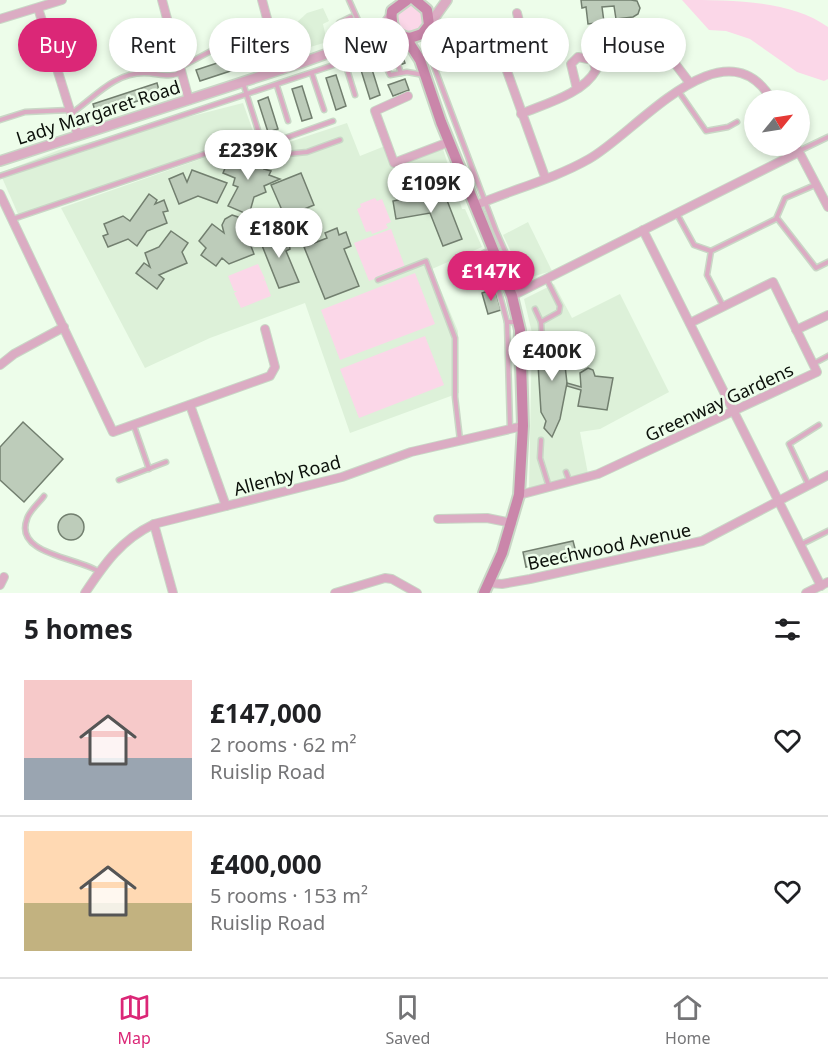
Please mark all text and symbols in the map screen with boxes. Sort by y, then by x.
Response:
chip: Buy [18,18,97,72]
chip: Rent [109,18,197,72]
chip: Filters [209,18,311,72]
chip: New [323,18,409,72]
chip: Apartment [421,18,569,72]
chip: House [581,18,686,72]
street label: Lady Margaret Road [13,74,183,150]
north arrow [744,90,810,156]
map controls [744,90,810,156]
pin: £239K [206,130,290,181]
text: £239K [218,136,278,163]
pin: £109K [389,163,473,214]
text: £109K [401,169,461,196]
pin: £180K [237,208,321,259]
text: £180K [249,214,309,241]
pin: £147K [449,251,533,302]
text: £147K [461,257,521,284]
pin: £400K [510,331,594,382]
text: £400K [522,337,582,364]
street label: Greenway Gardens [641,357,797,447]
street label: Allenby Road [231,449,343,501]
street label: Beechwood Avenue [525,517,693,575]
text: 5 homes [24,611,133,647]
icon: filters [771,613,804,646]
text: £147,000 [210,695,322,731]
icon: home [72,704,144,776]
icon: heart [771,724,804,757]
text: 2 rooms · 62 m² [210,731,357,758]
text: Ruislip Road [210,758,325,785]
text: £400,000 [210,846,322,882]
icon: home [72,855,144,927]
icon: heart [771,875,804,908]
text: 5 rooms · 153 m² [210,882,368,909]
text: Ruislip Road [210,909,325,936]
tab: Map [117,991,151,1049]
tab: Saved [386,991,430,1049]
tab: Home [665,991,711,1049]

